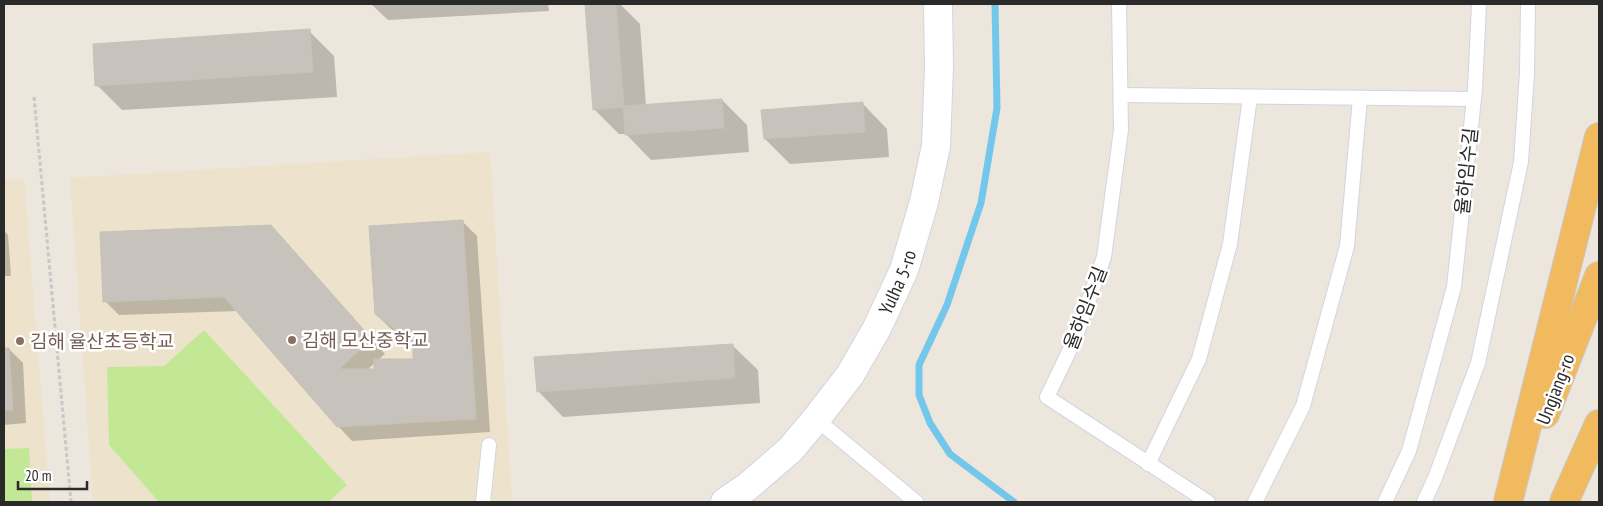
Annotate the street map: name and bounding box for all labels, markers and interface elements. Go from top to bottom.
street label: 율하임수길 [1449,126,1483,216]
street label: Yulha 5-ro [873,247,921,318]
street label: 율하임수길 [1058,263,1112,353]
place label: 김해 모산중학교 [302,328,428,352]
place label: 김해 율산초등학교 [30,329,174,353]
marker: 김해 모산중학교 [286,334,298,346]
marker: 김해 율산초등학교 [14,335,26,347]
street label: Ungjang-ro [1531,350,1579,428]
scale bar [18,458,86,490]
text: 20 m [25,466,51,485]

